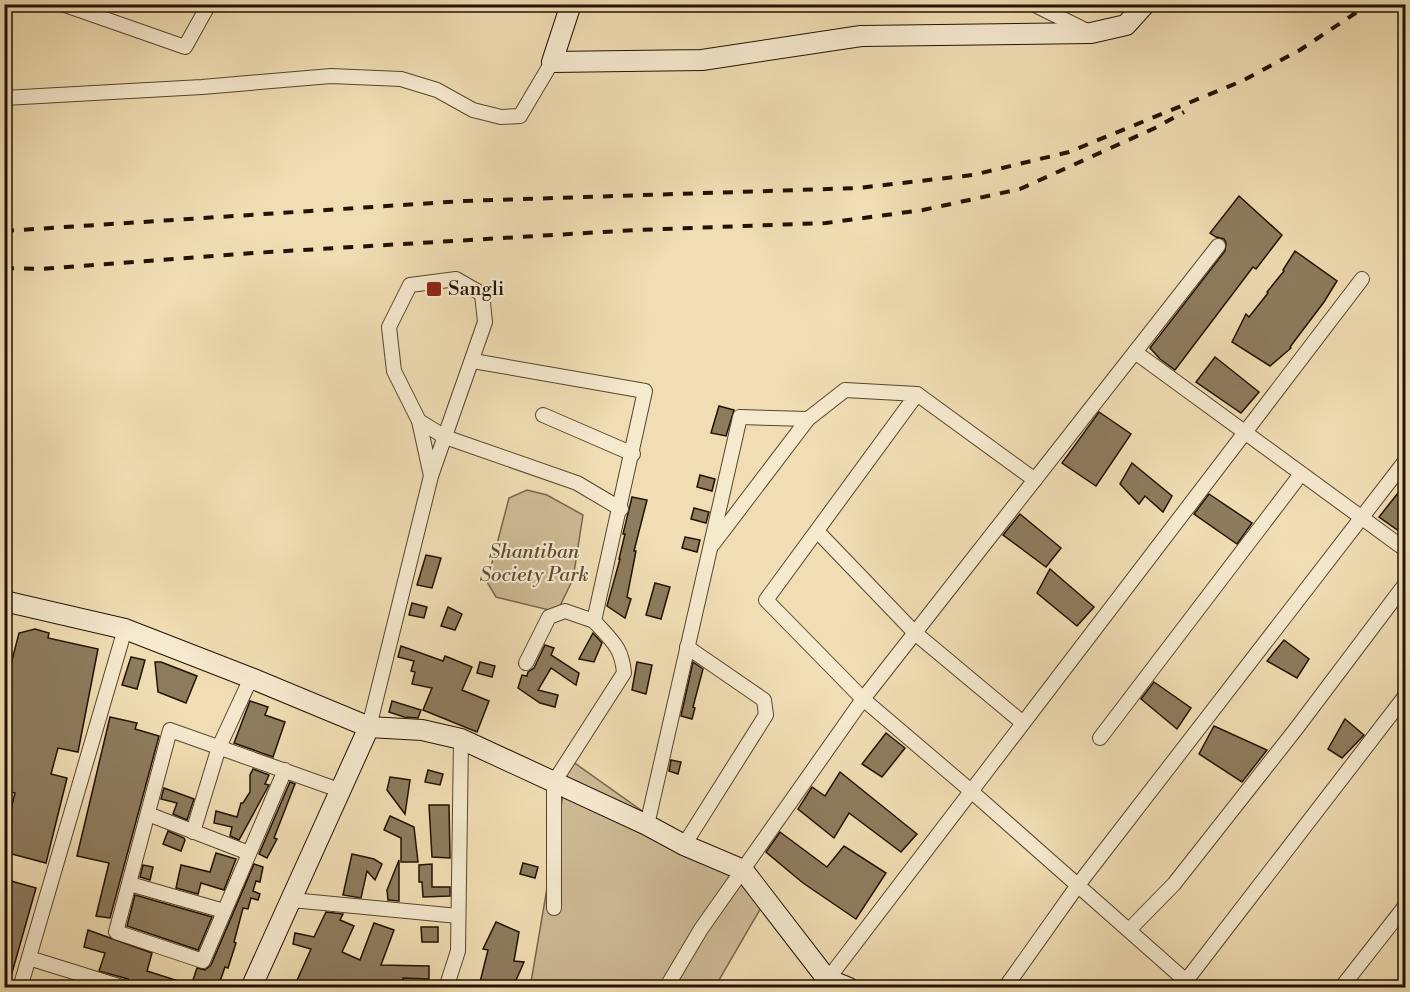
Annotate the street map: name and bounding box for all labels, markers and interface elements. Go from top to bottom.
place label: Sangli [448,277,505,302]
marker: Sangli [425,280,443,298]
park label: Shantiban Society Park [479,540,589,588]

